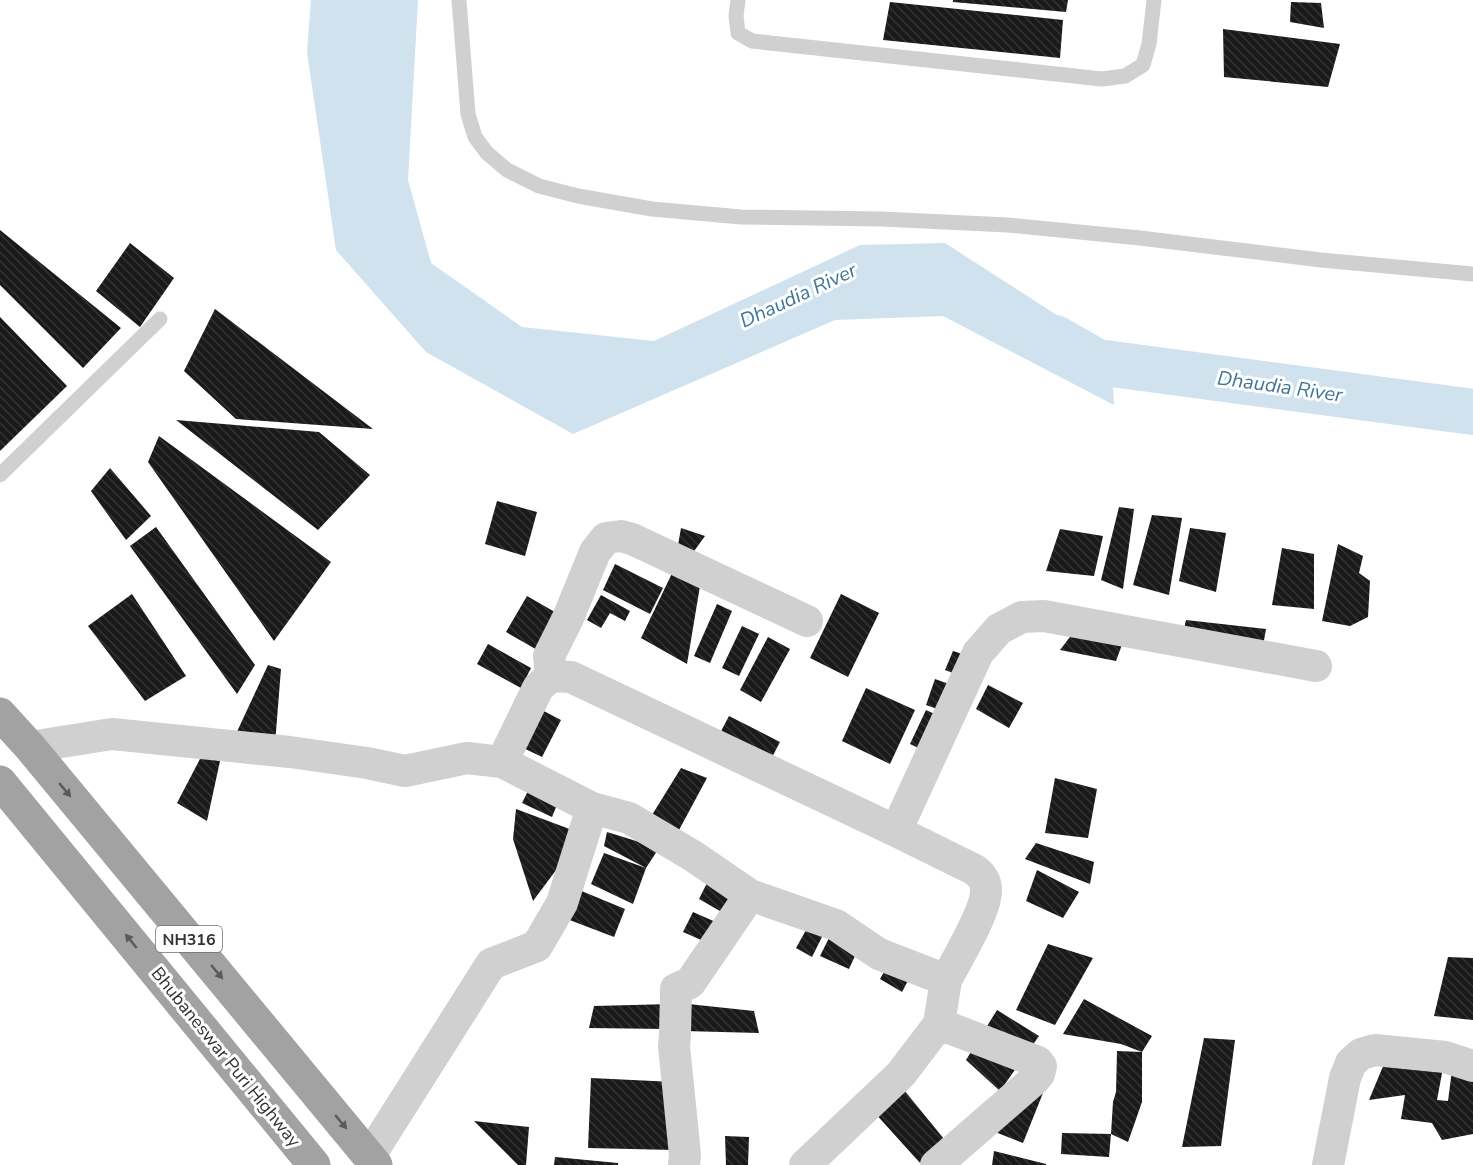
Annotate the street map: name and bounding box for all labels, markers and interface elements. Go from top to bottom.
water label: Dhaudia River [735,256,862,334]
water label: Dhaudia River [1216,364,1345,409]
one-way arrow [59,782,72,798]
road number: NH316 [156,926,222,952]
one-way arrow [125,934,138,949]
street label: Bhubaneswar Puri Highway [146,962,307,1153]
one-way arrow [210,964,223,980]
one-way arrow [334,1114,347,1129]

